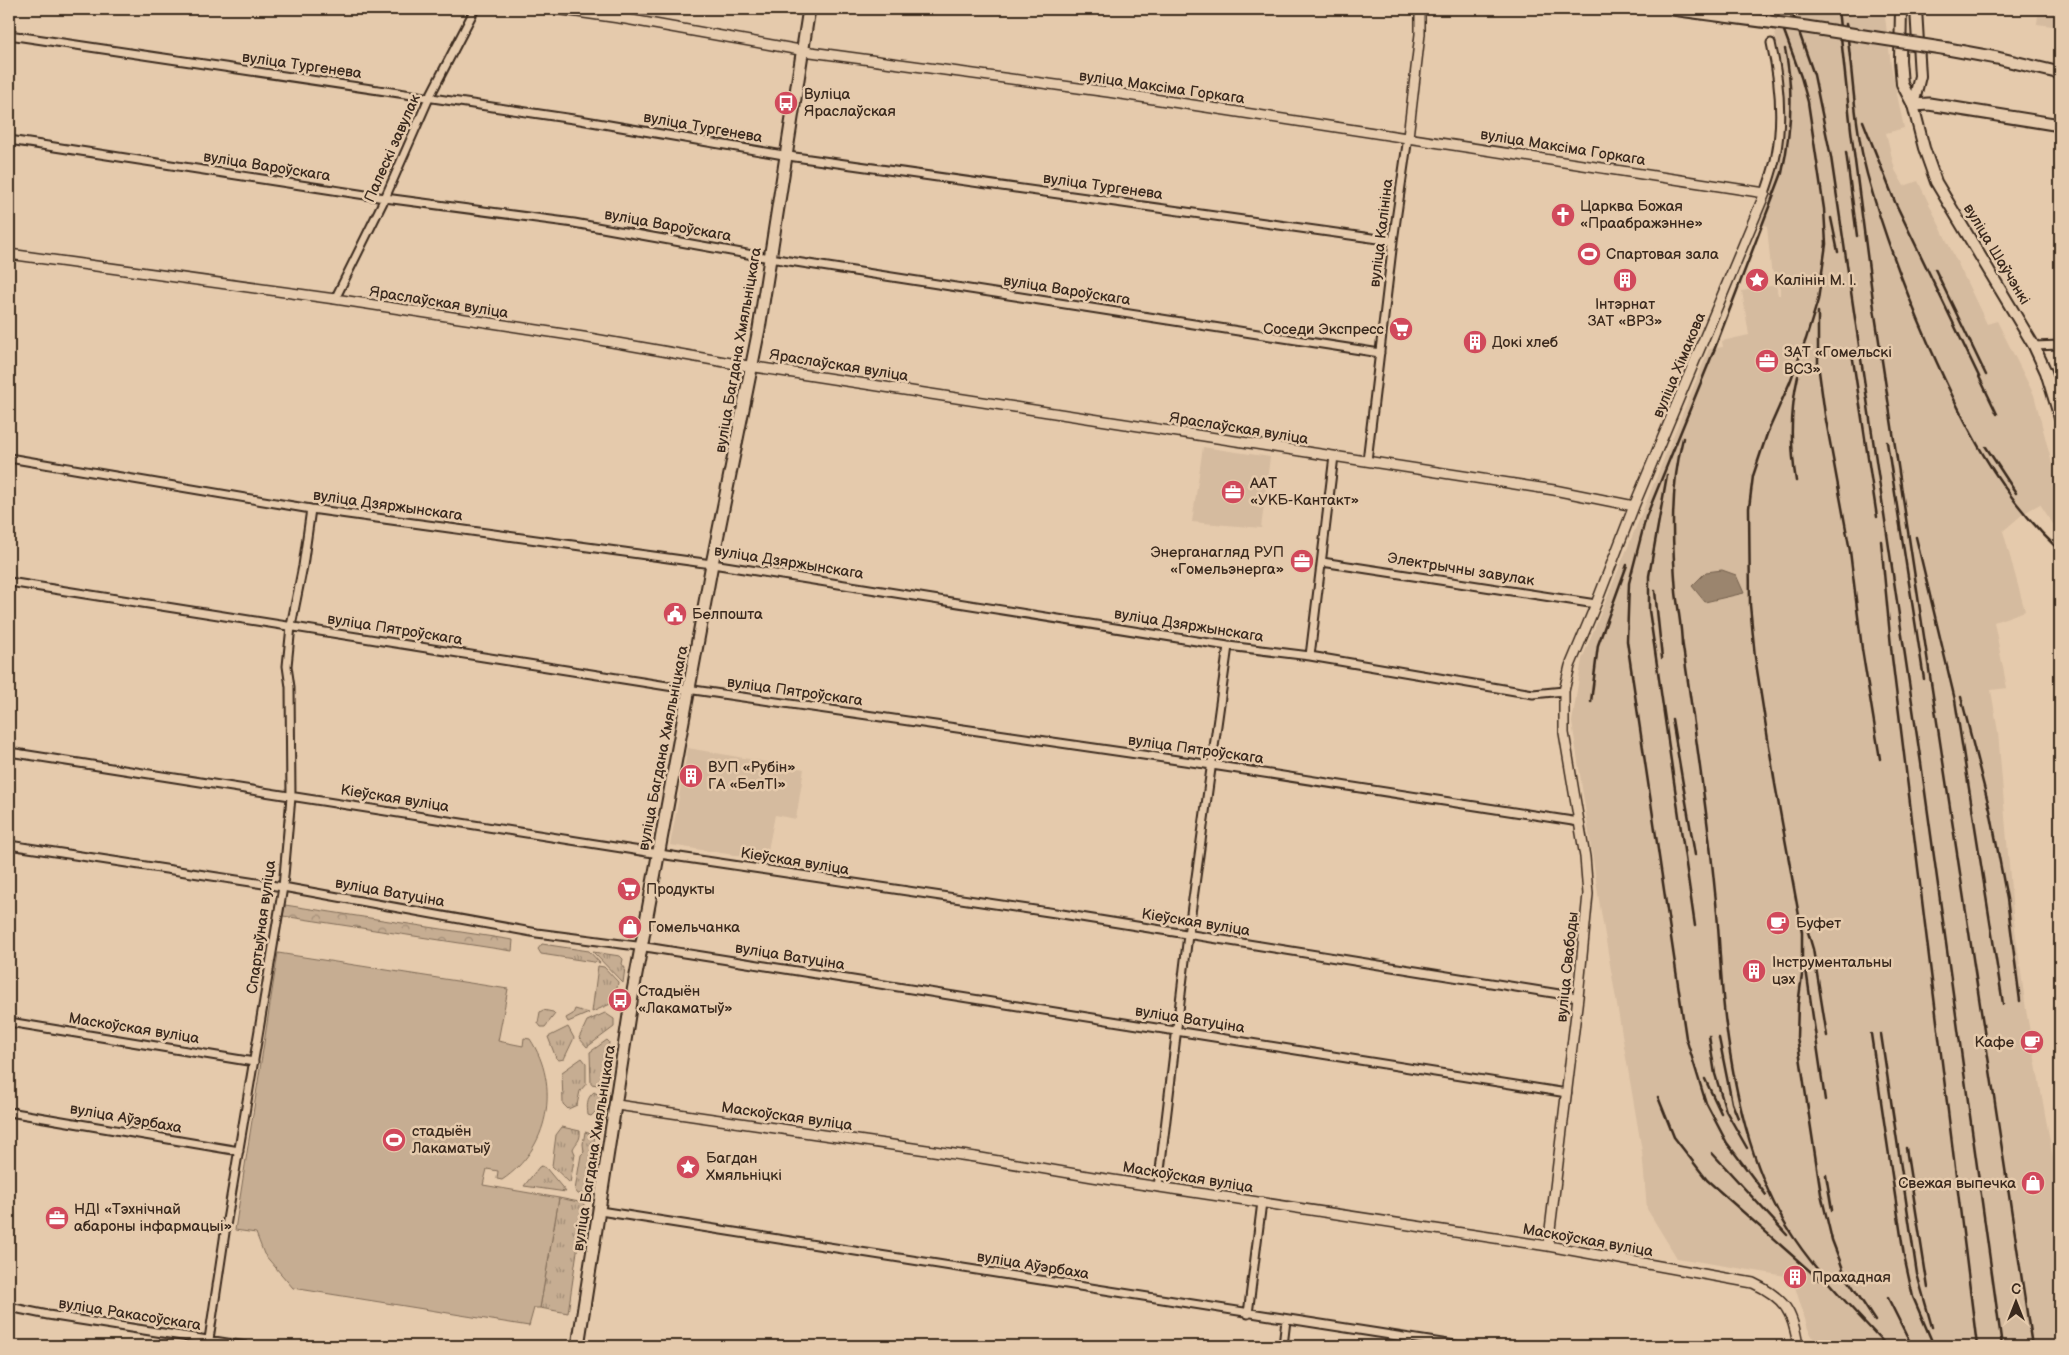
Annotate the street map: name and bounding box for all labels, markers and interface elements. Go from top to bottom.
street label: вуліца Тургенева [241,48,363,83]
street label: вуліца Максіма Горкага [1078,66,1246,109]
place label: Вуліца Яраслаўская [804,85,896,121]
bus stop icon: Вуліца Яраслаўская [773,90,799,116]
street label: Палескі завулак [360,91,425,205]
street label: вуліца Тургенева [642,108,764,147]
street label: вуліца Максіма Горкага [1479,125,1647,170]
street label: вуліца Вароўскага [202,147,332,186]
street label: вуліца Тургенева [1042,169,1164,204]
street label: вуліца Калініна [1365,178,1398,288]
place label: Царква Божая «Праабражэнне» [1580,197,1703,233]
street label: вуліца Шаўчэнкі [1959,200,2034,308]
church icon: Царква Божая «Праабражэнне» [1550,202,1576,228]
street label: вуліца Вароўскага [603,205,733,246]
sports icon: Спартовая зала [1576,241,1602,267]
place label: Спартовая зала [1606,245,1719,264]
street label: вуліца Багдана Хмяльніцкага [711,246,766,454]
building icon: Інтэрнат ЗАТ «ВРЗ» [1612,267,1638,293]
place icon: Калінін М. І. [1744,267,1770,293]
street label: вуліца Вароўскага [1002,271,1132,310]
place label: Калінін М. І. [1774,271,1856,290]
street label: Яраслаўская вуліца [368,282,510,323]
place label: Інтэрнат ЗАТ «ВРЗ» [1588,295,1662,331]
street label: вуліца Хімакова [1649,310,1710,421]
supermarket icon: Соседи Экспресс [1388,316,1414,342]
place label: Соседи Экспресс [1263,320,1385,339]
building icon: Докі хлеб [1462,329,1488,355]
place label: Докі хлеб [1492,333,1558,352]
place label: ЗАТ «Гомельскі ВСЗ» [1784,343,1892,379]
street label: Яраслаўская вуліца [768,345,910,386]
office icon: ЗАТ «Гомельскі ВСЗ» [1754,348,1780,374]
street label: Яраслаўская вуліца [1168,408,1310,449]
place label: ААТ «УКБ-Кантакт» [1249,474,1359,510]
office icon: ААТ «УКБ-Кантакт» [1220,479,1246,505]
street label: вуліца Дзяржынскага [312,486,464,525]
street label: вуліца Дзяржынскага [713,541,865,584]
place label: Энерганагляд РУП «Гомельэнерга» [1150,543,1284,579]
office icon: Энерганагляд РУП «Гомельэнерга» [1289,548,1315,574]
street label: Электрычны завулак [1386,548,1536,590]
public building icon: Белпошта [662,601,688,627]
street label: вуліца Дзяржынскага [1113,604,1265,647]
place label: Белпошта [692,605,763,624]
street label: вуліца Пятроўскага [326,609,464,650]
street label: вуліца Багдана Хмяльніцкага [634,644,693,852]
street label: вуліца Пятроўскага [726,673,864,710]
street label: вуліца Пятроўскага [1127,731,1265,768]
place label: ВУП «Рубін» ГА «БелТІ» [708,758,796,794]
building icon: ВУП «Рубін» ГА «БелТІ» [678,763,704,789]
street label: Кіеўская вуліца [339,781,451,816]
street label: Кіеўская вуліца [739,844,851,879]
street label: Спартыўная вуліца [243,859,280,995]
street label: вуліца Ватуціна [334,874,446,911]
supermarket icon: Продукты [616,876,642,902]
place label: Продукты [646,880,715,899]
street label: Кіеўская вуліца [1140,905,1252,940]
cafe icon: Буфет [1765,910,1791,936]
street label: вуліца Свабоды [1552,911,1583,1023]
shop icon: Гомельчанка [617,914,643,940]
place label: Буфет [1796,914,1841,933]
place label: Гомельчанка [648,918,740,937]
street label: вуліца Ватуціна [734,938,846,975]
place label: Інструментальны цэх [1772,953,1892,989]
building icon: Інструментальны цэх [1741,958,1767,984]
place label: Стадыён «Лакаматыў» [638,982,733,1018]
bus stop icon: Стадыён «Лакаматыў» [607,987,633,1013]
street label: вуліца Ватуціна [1134,1001,1246,1038]
street label: Маскоўская вуліца [67,1009,201,1048]
cafe icon: Кафе [2019,1029,2045,1055]
place label: Кафе [1975,1033,2014,1052]
street label: вуліца Багдана Хмяльніцкага [569,1044,620,1252]
street label: Маскоўская вуліца [720,1098,854,1135]
street label: вуліца Аўэрбаха [68,1099,184,1138]
place label: стадыён Лакаматыў [411,1122,491,1158]
sports icon: стадыён Лакаматыў [381,1127,407,1153]
place label: Багдан Хмяльніцкі [706,1149,782,1185]
place icon: Багдан Хмяльніцкі [675,1154,701,1180]
street label: Маскоўская вуліца [1121,1158,1255,1197]
shop icon: Свежая выпечка [2020,1170,2046,1196]
place label: Свежая выпечка [1898,1174,2016,1193]
place label: НДІ «Тэхнічнай абароны інфармацыі» [74,1200,232,1236]
office icon: НДІ «Тэхнічнай абароны інфармацыі» [44,1205,70,1231]
street label: Маскоўская вуліца [1521,1220,1655,1261]
street label: вуліца Аўэрбаха [975,1247,1091,1284]
building icon: Прахадная [1782,1264,1808,1290]
place label: Прахадная [1812,1268,1891,1287]
north arrow [1992,1278,2042,1328]
text: С [2011,1281,2021,1298]
street label: вуліца Ракасоўскага [57,1294,203,1335]

